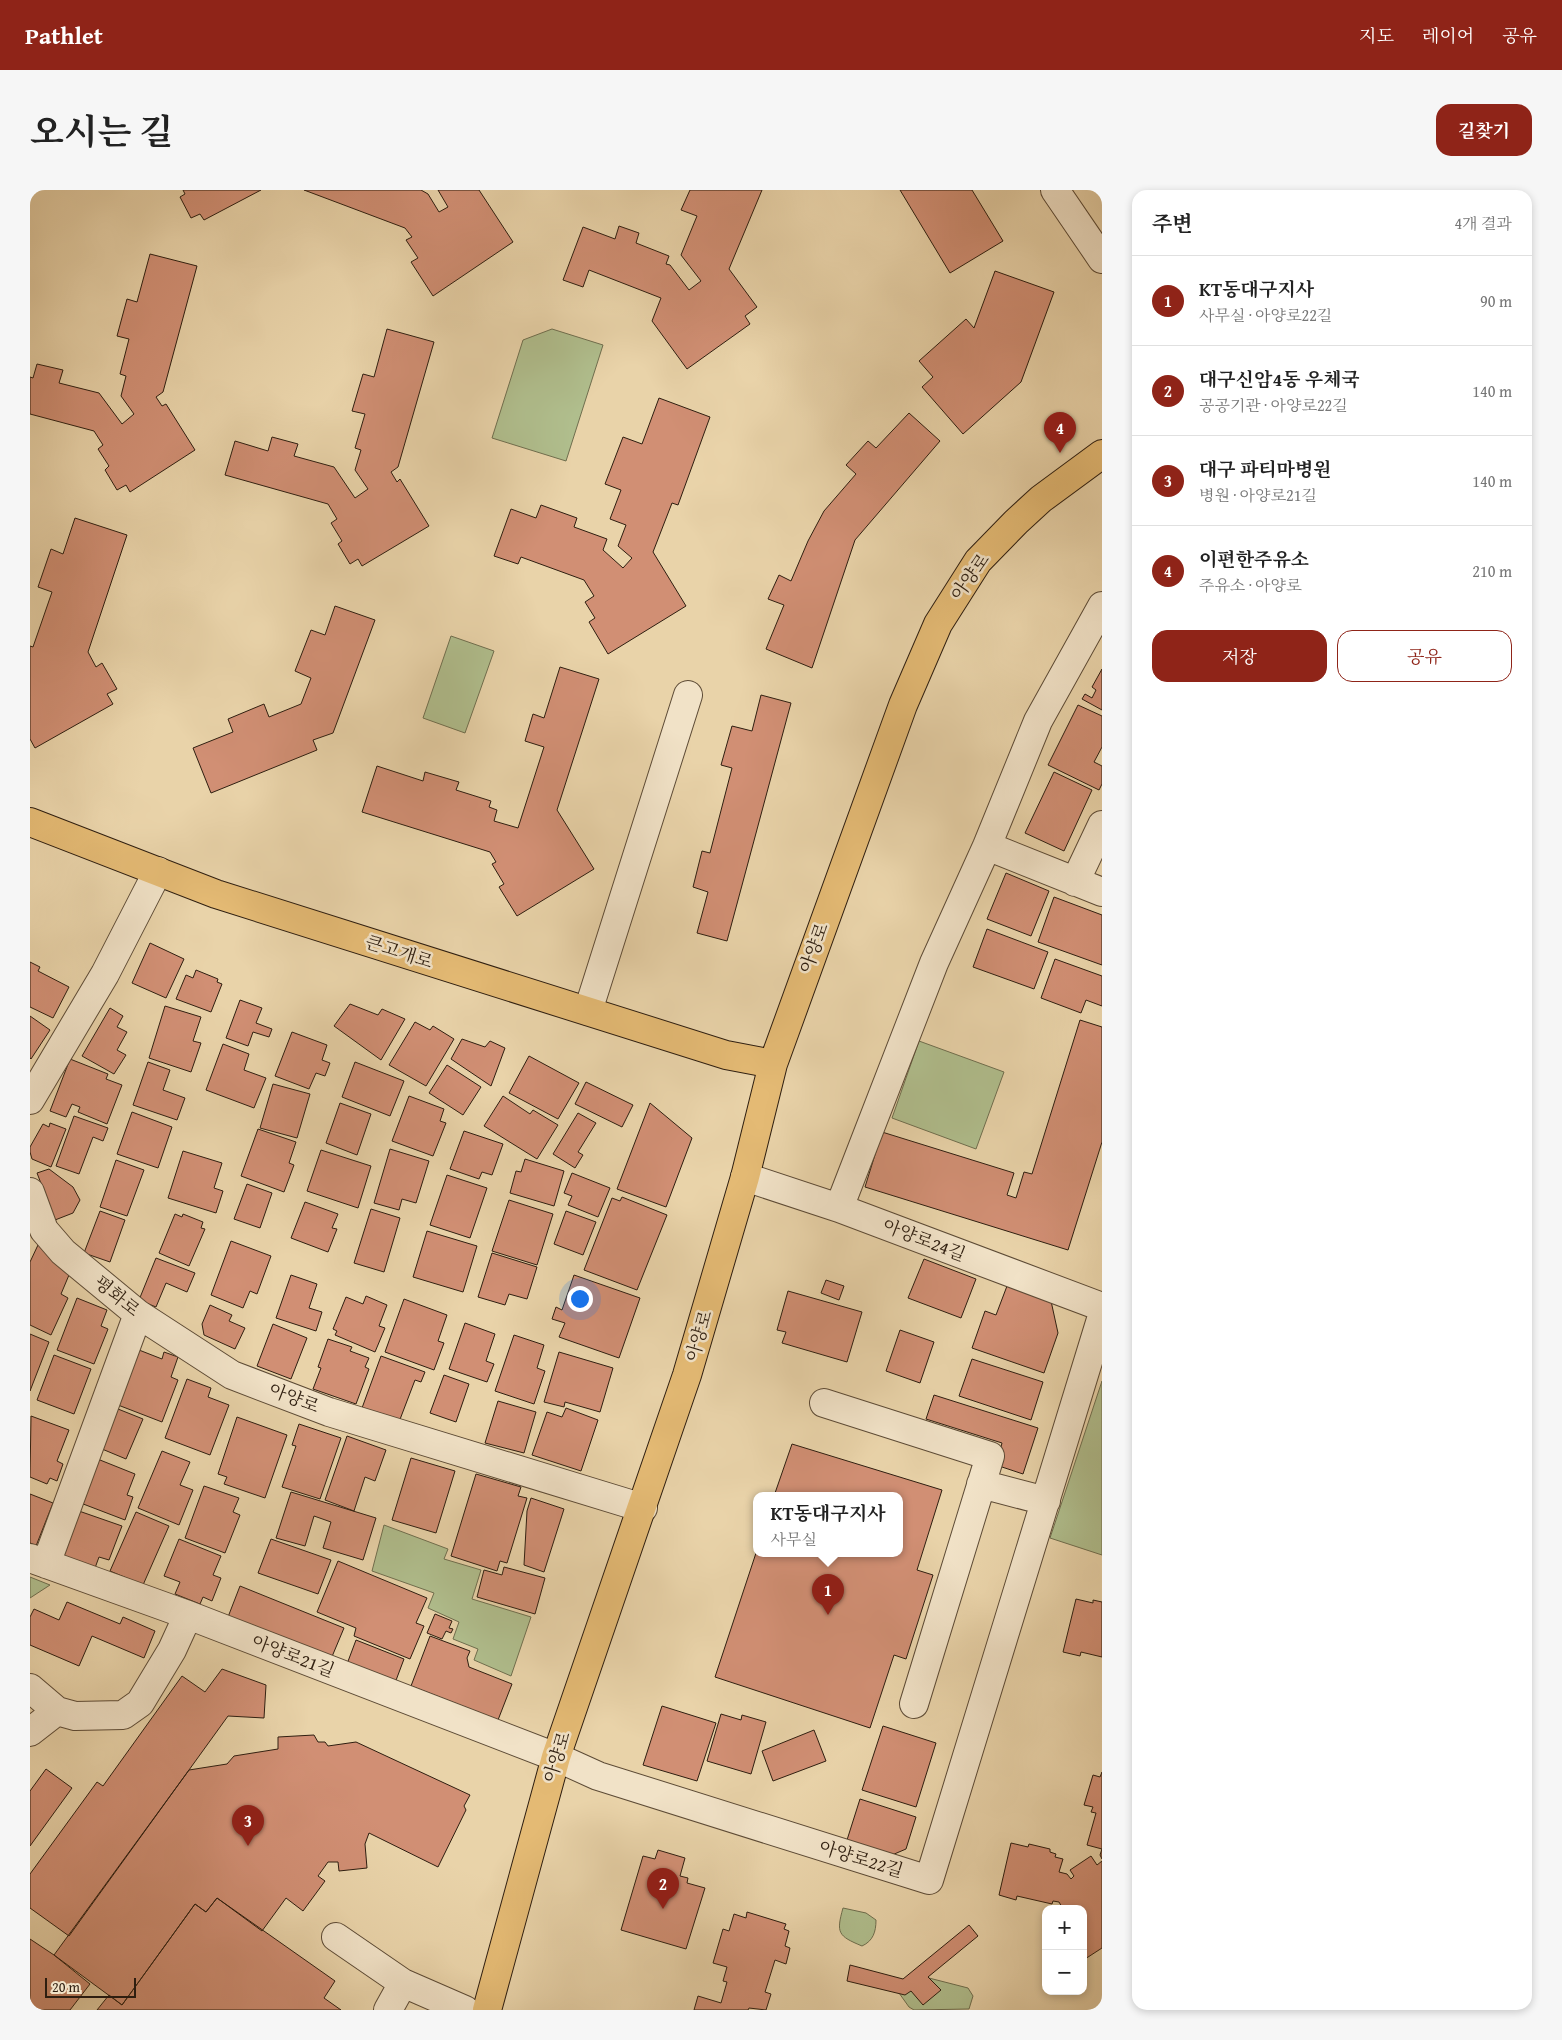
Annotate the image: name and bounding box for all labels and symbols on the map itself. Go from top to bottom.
pin: 4 [1044,412,1076,453]
street label: 아양로 [944,548,996,606]
street label: 아양로 [792,919,835,977]
street label: 큰고개로 [362,928,436,975]
street label: 아양로24길 [879,1211,970,1268]
street label: 평화로 [89,1269,146,1323]
your location [567,1286,593,1312]
street label: 아양로 [678,1307,719,1365]
street label: 아양로 [265,1376,323,1419]
pin: 1 [812,1574,844,1615]
street label: 아양로21길 [248,1627,339,1684]
street label: 아양로 [536,1728,577,1786]
pin: 3 [232,1805,264,1846]
street label: 아양로22길 [816,1833,907,1884]
pin: 2 [647,1868,679,1909]
scale bar [45,1975,136,1998]

